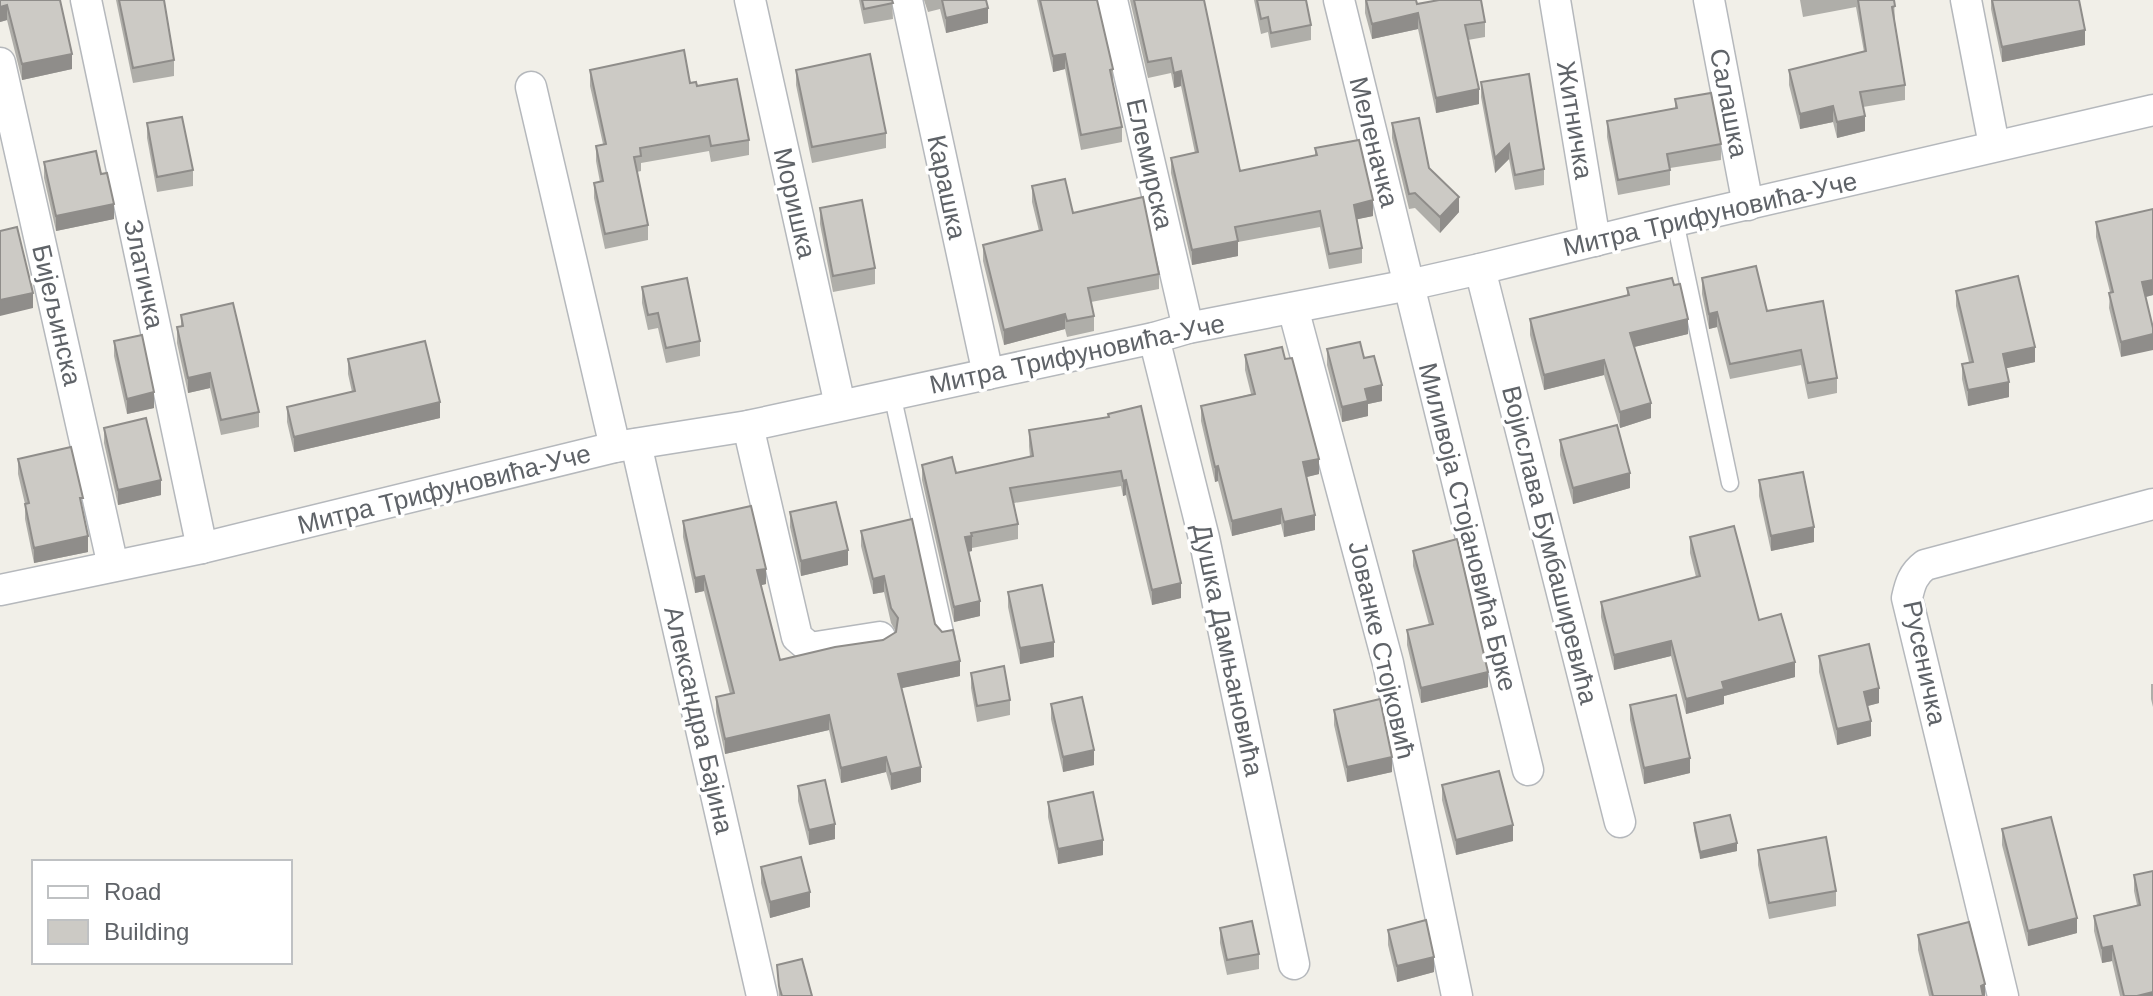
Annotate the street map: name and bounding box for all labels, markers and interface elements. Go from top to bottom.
street label: Салашка [1704,46,1754,161]
street label: Житничка [1551,59,1599,182]
street label: Меленачка [1343,74,1405,211]
street label: Елемирска [1120,96,1180,233]
street label: Карашка [921,132,973,242]
street label: Моришка [768,145,822,262]
street label: Митра Трифуновића-Уче [1560,166,1860,262]
street label: Златичка [118,217,170,332]
street label: Бијељинска [26,242,88,389]
street label: Митра Трифуновића-Уче [927,308,1227,400]
street label: Миливоја Стојановића Брке [1413,360,1523,694]
street label: Војислава Бумбаширевића [1496,383,1604,708]
street label: Митра Трифуновића-Уче [294,438,594,540]
street label: Душка Дамњановића [1187,521,1270,779]
street label: Јованке Стојковић [1342,538,1422,762]
street label: Русеничка [1897,598,1953,728]
street label: Александра Бајина [658,603,740,837]
legend [32,860,292,964]
text: Road [104,878,161,905]
text: Building [104,918,189,945]

